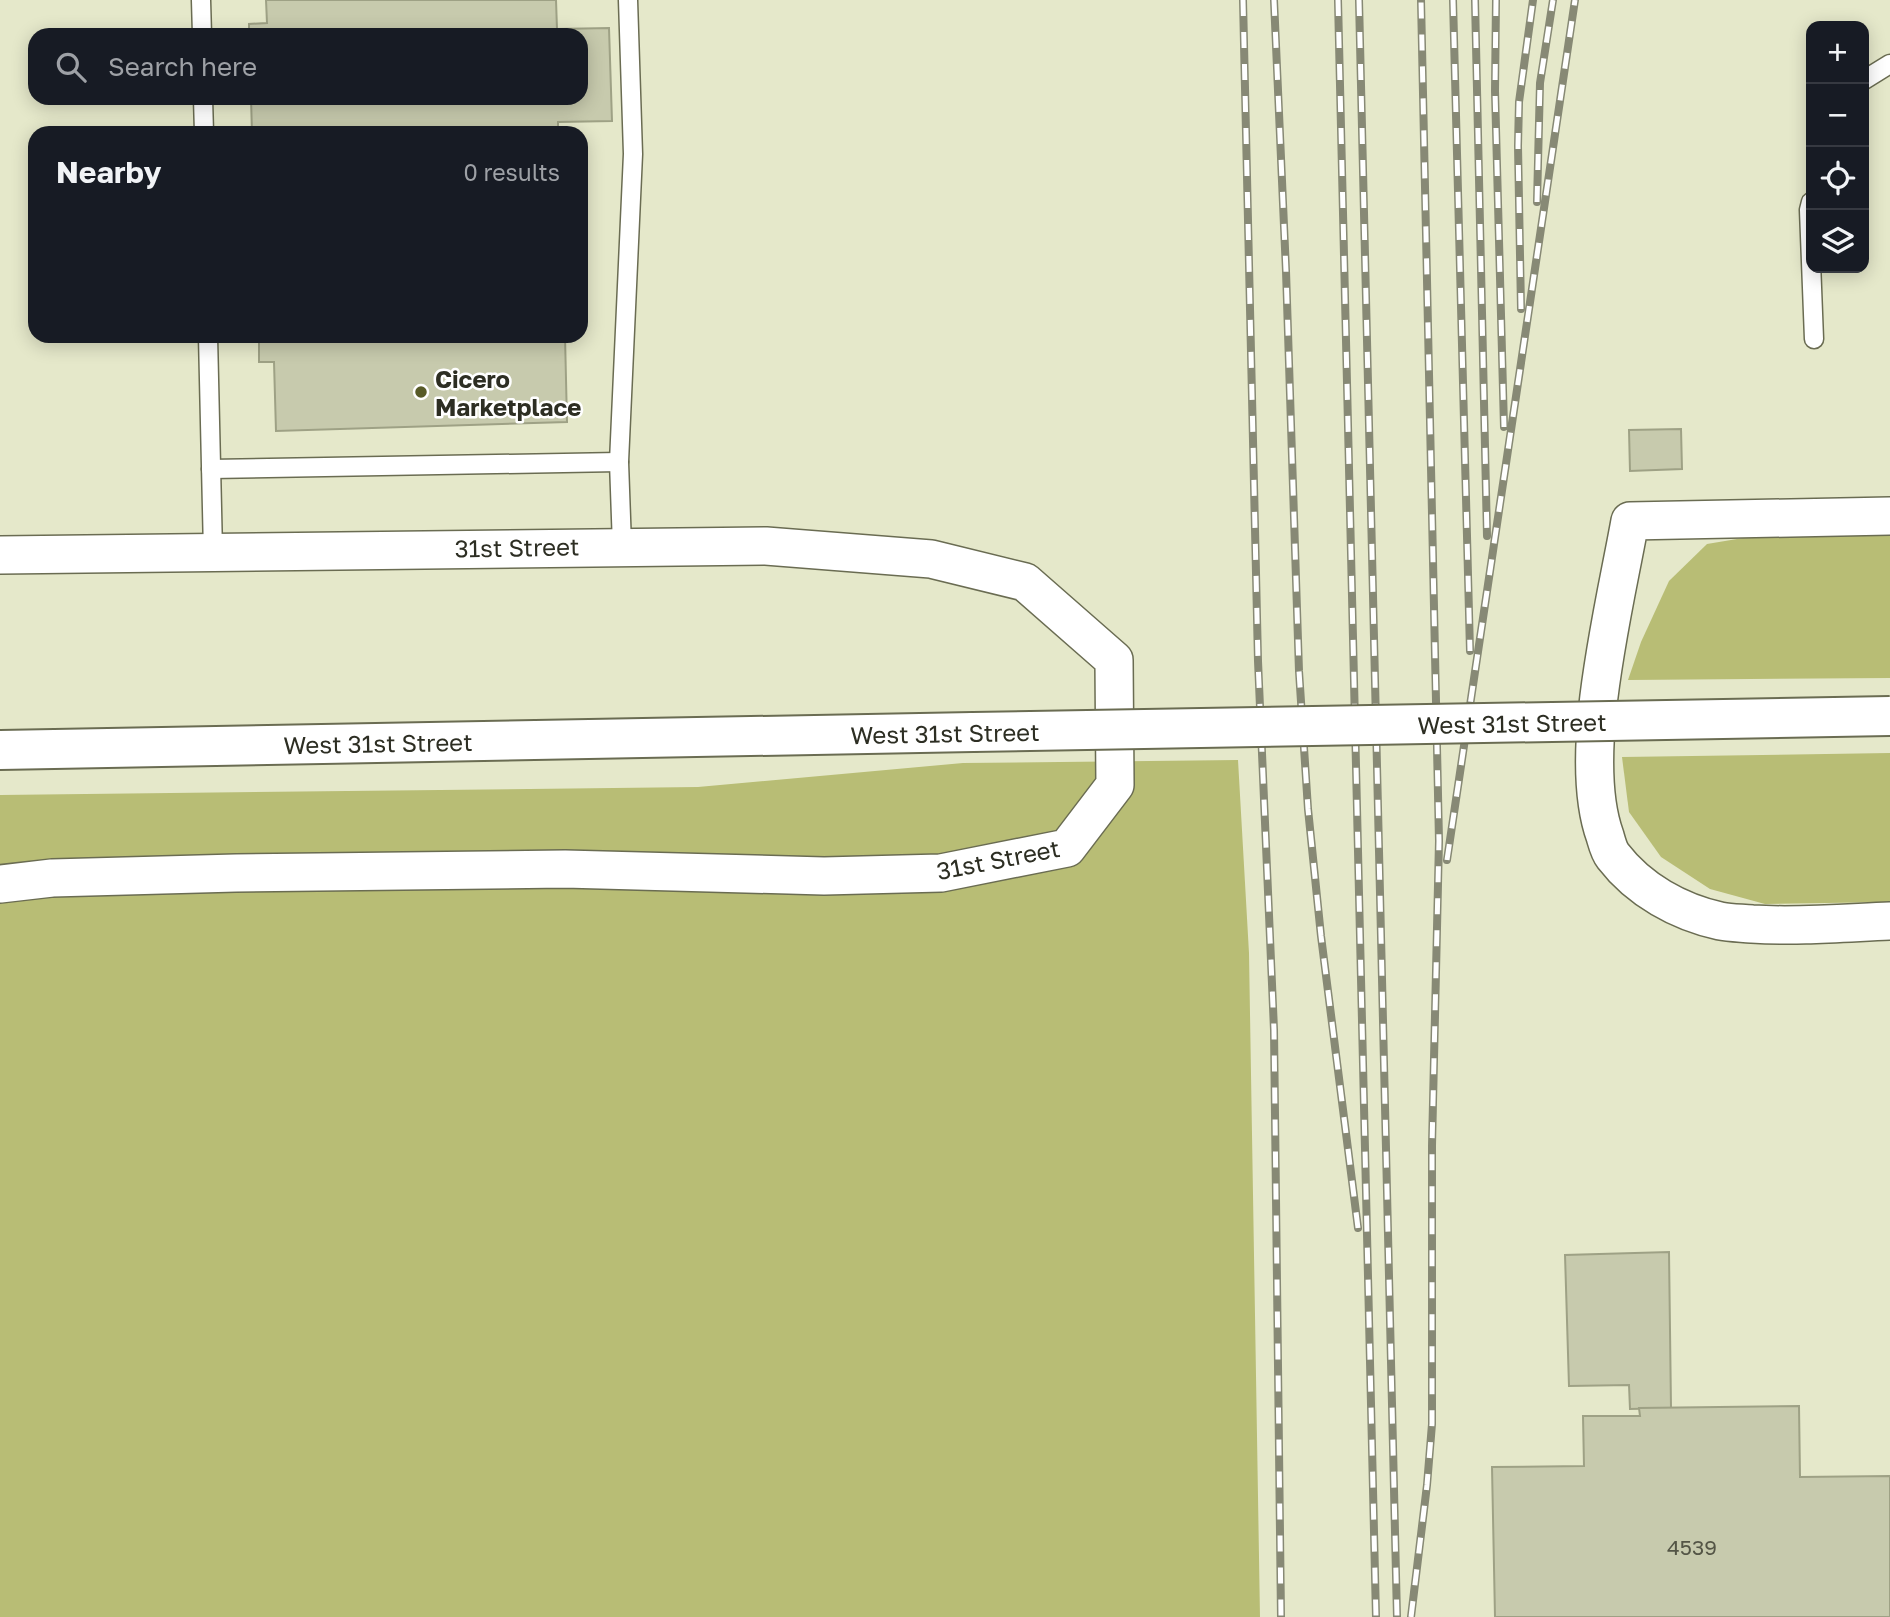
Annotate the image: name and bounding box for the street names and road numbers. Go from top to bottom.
street label: 31st Street [454,531,580,563]
street label: West 31st Street [1417,707,1607,739]
street label: West 31st Street [850,717,1040,749]
street label: West 31st Street [283,727,473,759]
street label: 31st Street [934,833,1062,885]

